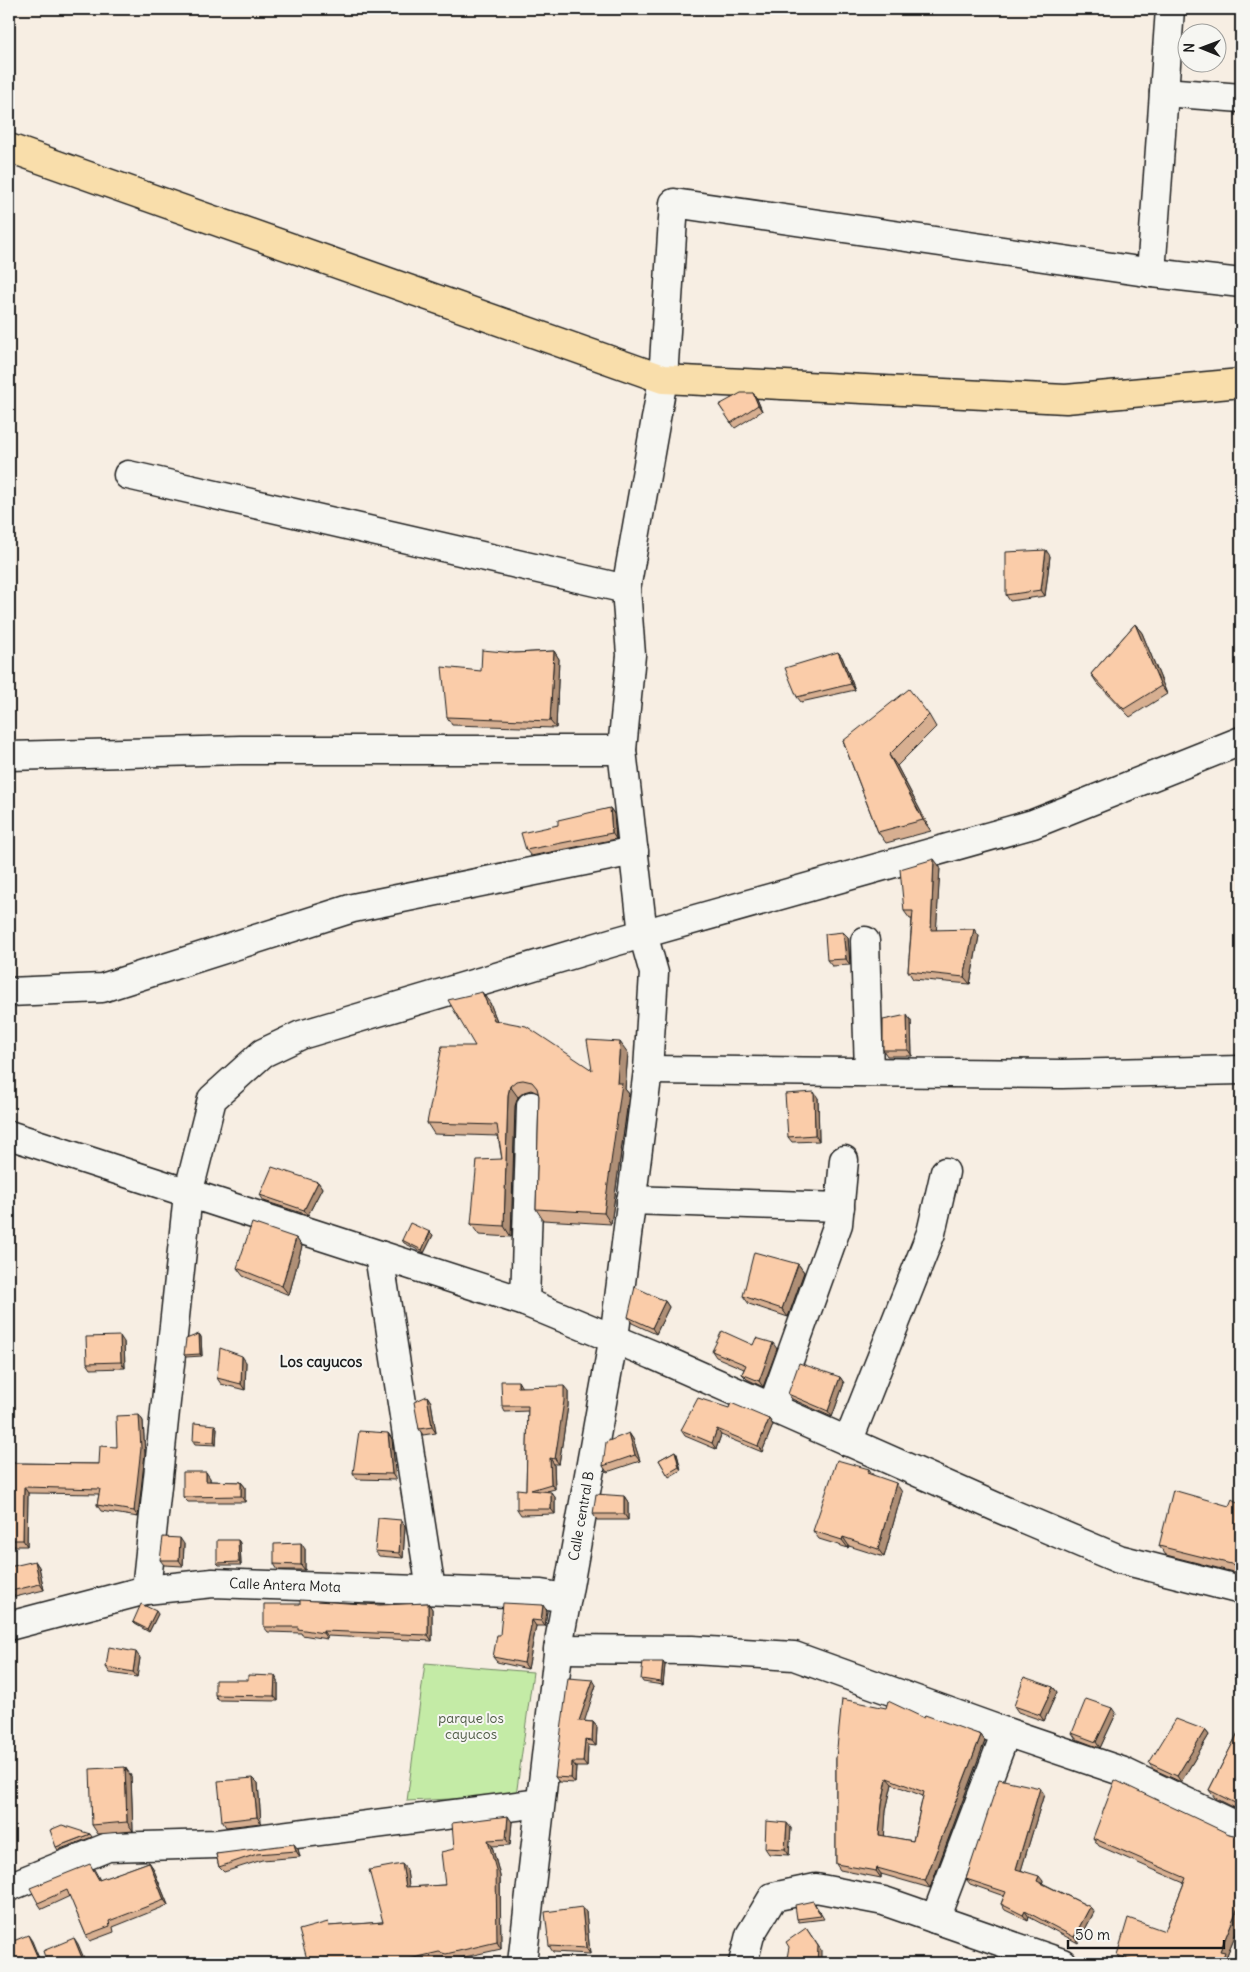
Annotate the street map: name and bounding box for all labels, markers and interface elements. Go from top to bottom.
north arrow [1178,22,1228,72]
text: N [1180,43,1198,53]
district label: Los cayucos [280,1352,363,1372]
street label: Calle central B [564,1470,598,1562]
street label: Calle Antera Mota [229,1574,341,1596]
park label: parque los cayucos [438,1709,504,1743]
scale bar [1068,1917,1224,1949]
text: 50 m [1075,1925,1110,1944]

